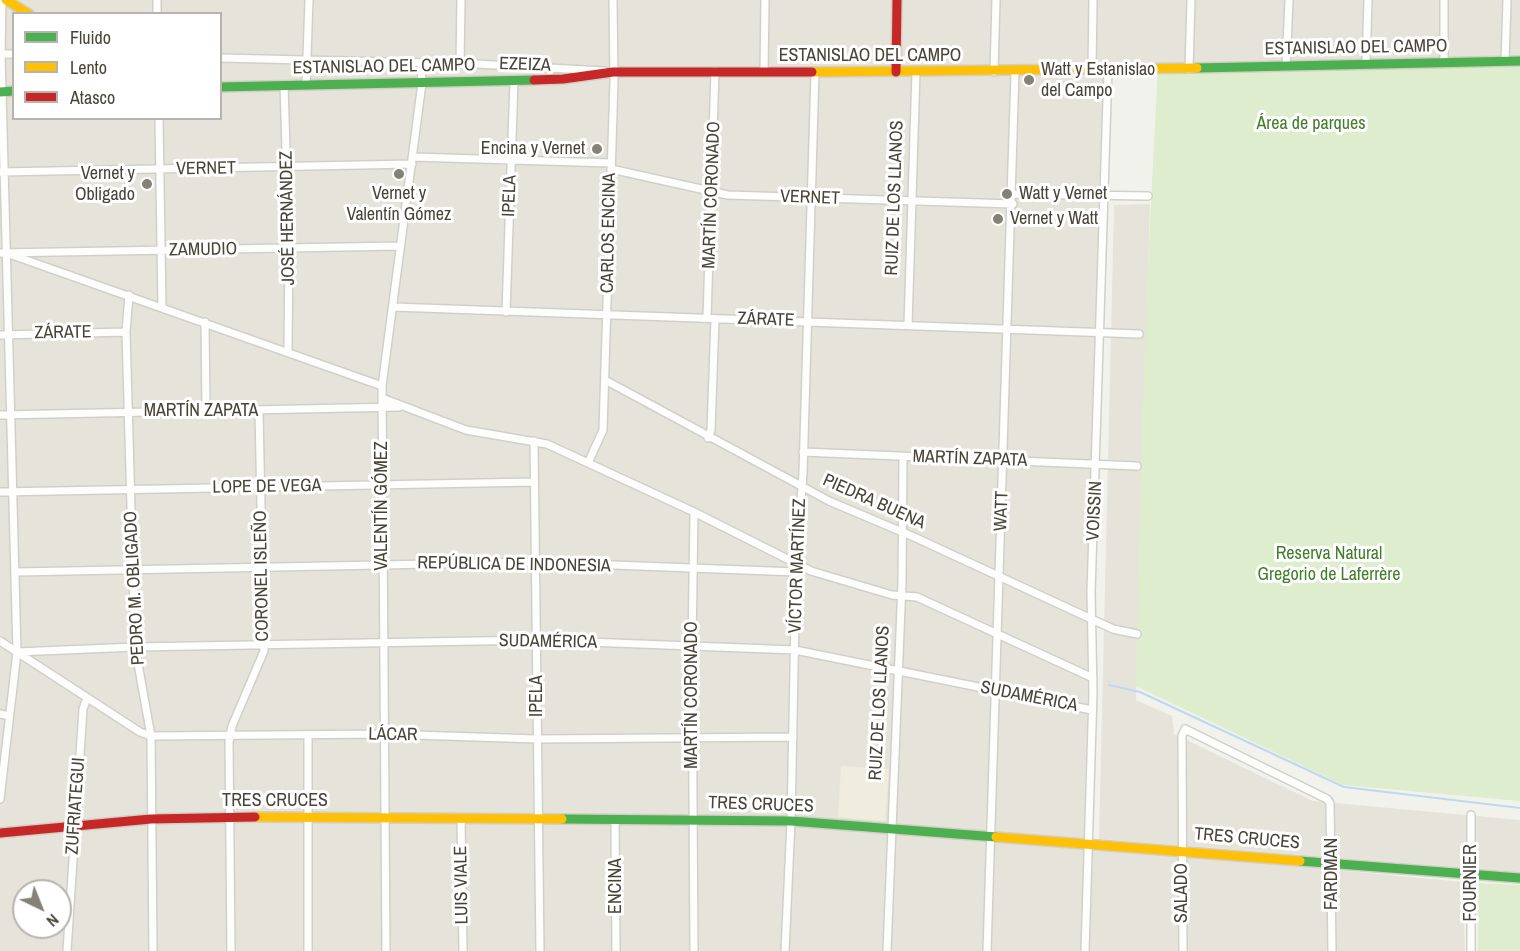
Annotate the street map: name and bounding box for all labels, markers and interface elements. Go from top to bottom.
legend [12,12,222,120]
text: Fluido [70,25,111,50]
street label: ESTANISLAO DEL CAMPO [1264,36,1448,60]
street label: ESTANISLAO DEL CAMPO [779,45,961,67]
street label: EZEIZA [499,53,551,77]
text: Lento [70,55,107,80]
street label: ESTANISLAO DEL CAMPO [292,55,476,79]
place label: Watt y Estanislao del Campo [1041,59,1155,101]
marker: Watt y Estanislao del Campo [1022,73,1036,87]
text: Atasco [70,85,115,110]
park label: Área de parques [1256,113,1366,135]
street label: RUIZ DE LOS LLANOS [882,120,908,276]
street label: MARTÍN CORONADO [699,121,725,269]
place label: Encina y Vernet [481,138,585,160]
marker: Encina y Vernet [590,142,604,156]
street label: JOSÉ HERNÁNDEZ [276,151,300,285]
street label: VERNET [176,158,236,180]
place label: Vernet y Obligado [75,163,135,206]
marker: Vernet y Valentín Gómez [392,167,406,181]
street label: CARLOS ENCINA [597,173,621,293]
street label: IPELA [498,175,522,217]
marker: Vernet y Obligado [140,177,154,191]
place label: Vernet y Valentín Gómez [347,183,451,226]
place label: Watt y Vernet [1019,183,1107,205]
street label: VERNET [780,186,840,210]
marker: Watt y Vernet [1000,187,1014,201]
place label: Vernet y Watt [1010,208,1098,230]
marker: Vernet y Watt [991,212,1005,226]
street label: ZAMUDIO [169,239,237,261]
street label: ZÁRATE [737,308,795,332]
street label: ZÁRATE [34,322,92,344]
street label: MARTÍN ZAPATA [144,400,258,422]
street label: VALENTÍN GÓMEZ [371,441,393,571]
street label: MARTÍN ZAPATA [912,446,1028,472]
street label: PIEDRA BUENA [819,470,929,534]
street label: LOPE DE VEGA [212,475,322,499]
street label: VOISSIN [1083,481,1107,541]
street label: WATT [991,491,1013,531]
street label: VÍCTOR MARTÍNEZ [785,498,811,634]
street label: PEDRO M. OBLIGADO [120,510,150,666]
street label: CORONEL ISLEÑO [250,510,274,642]
park label: Reserva Natural Gregorio de Laferrère [1258,543,1400,586]
street label: REPÚBLICA DE INDONESIA [417,553,611,577]
street label: MARTÍN CORONADO [681,621,703,769]
street label: RUIZ DE LOS LLANOS [865,625,895,781]
street label: SUDAMÉRICA [499,630,597,654]
street label: IPELA [526,675,548,717]
street label: SUDAMÉRICA [979,677,1079,717]
street label: LÁCAR [368,724,418,746]
street label: ZUFRIATEGUI [62,757,90,855]
street label: TRES CRUCES [222,790,328,812]
street label: TRES CRUCES [708,792,814,818]
street label: TRES CRUCES [1193,824,1301,854]
street label: FARDMAN [1321,838,1343,910]
street label: FOURNIER [1460,844,1482,922]
street label: LUIS VIALE [451,845,473,925]
street label: ENCINA [605,858,627,914]
street label: SALADO [1171,863,1193,923]
north arrow [12,879,72,939]
text: N [42,909,64,932]

